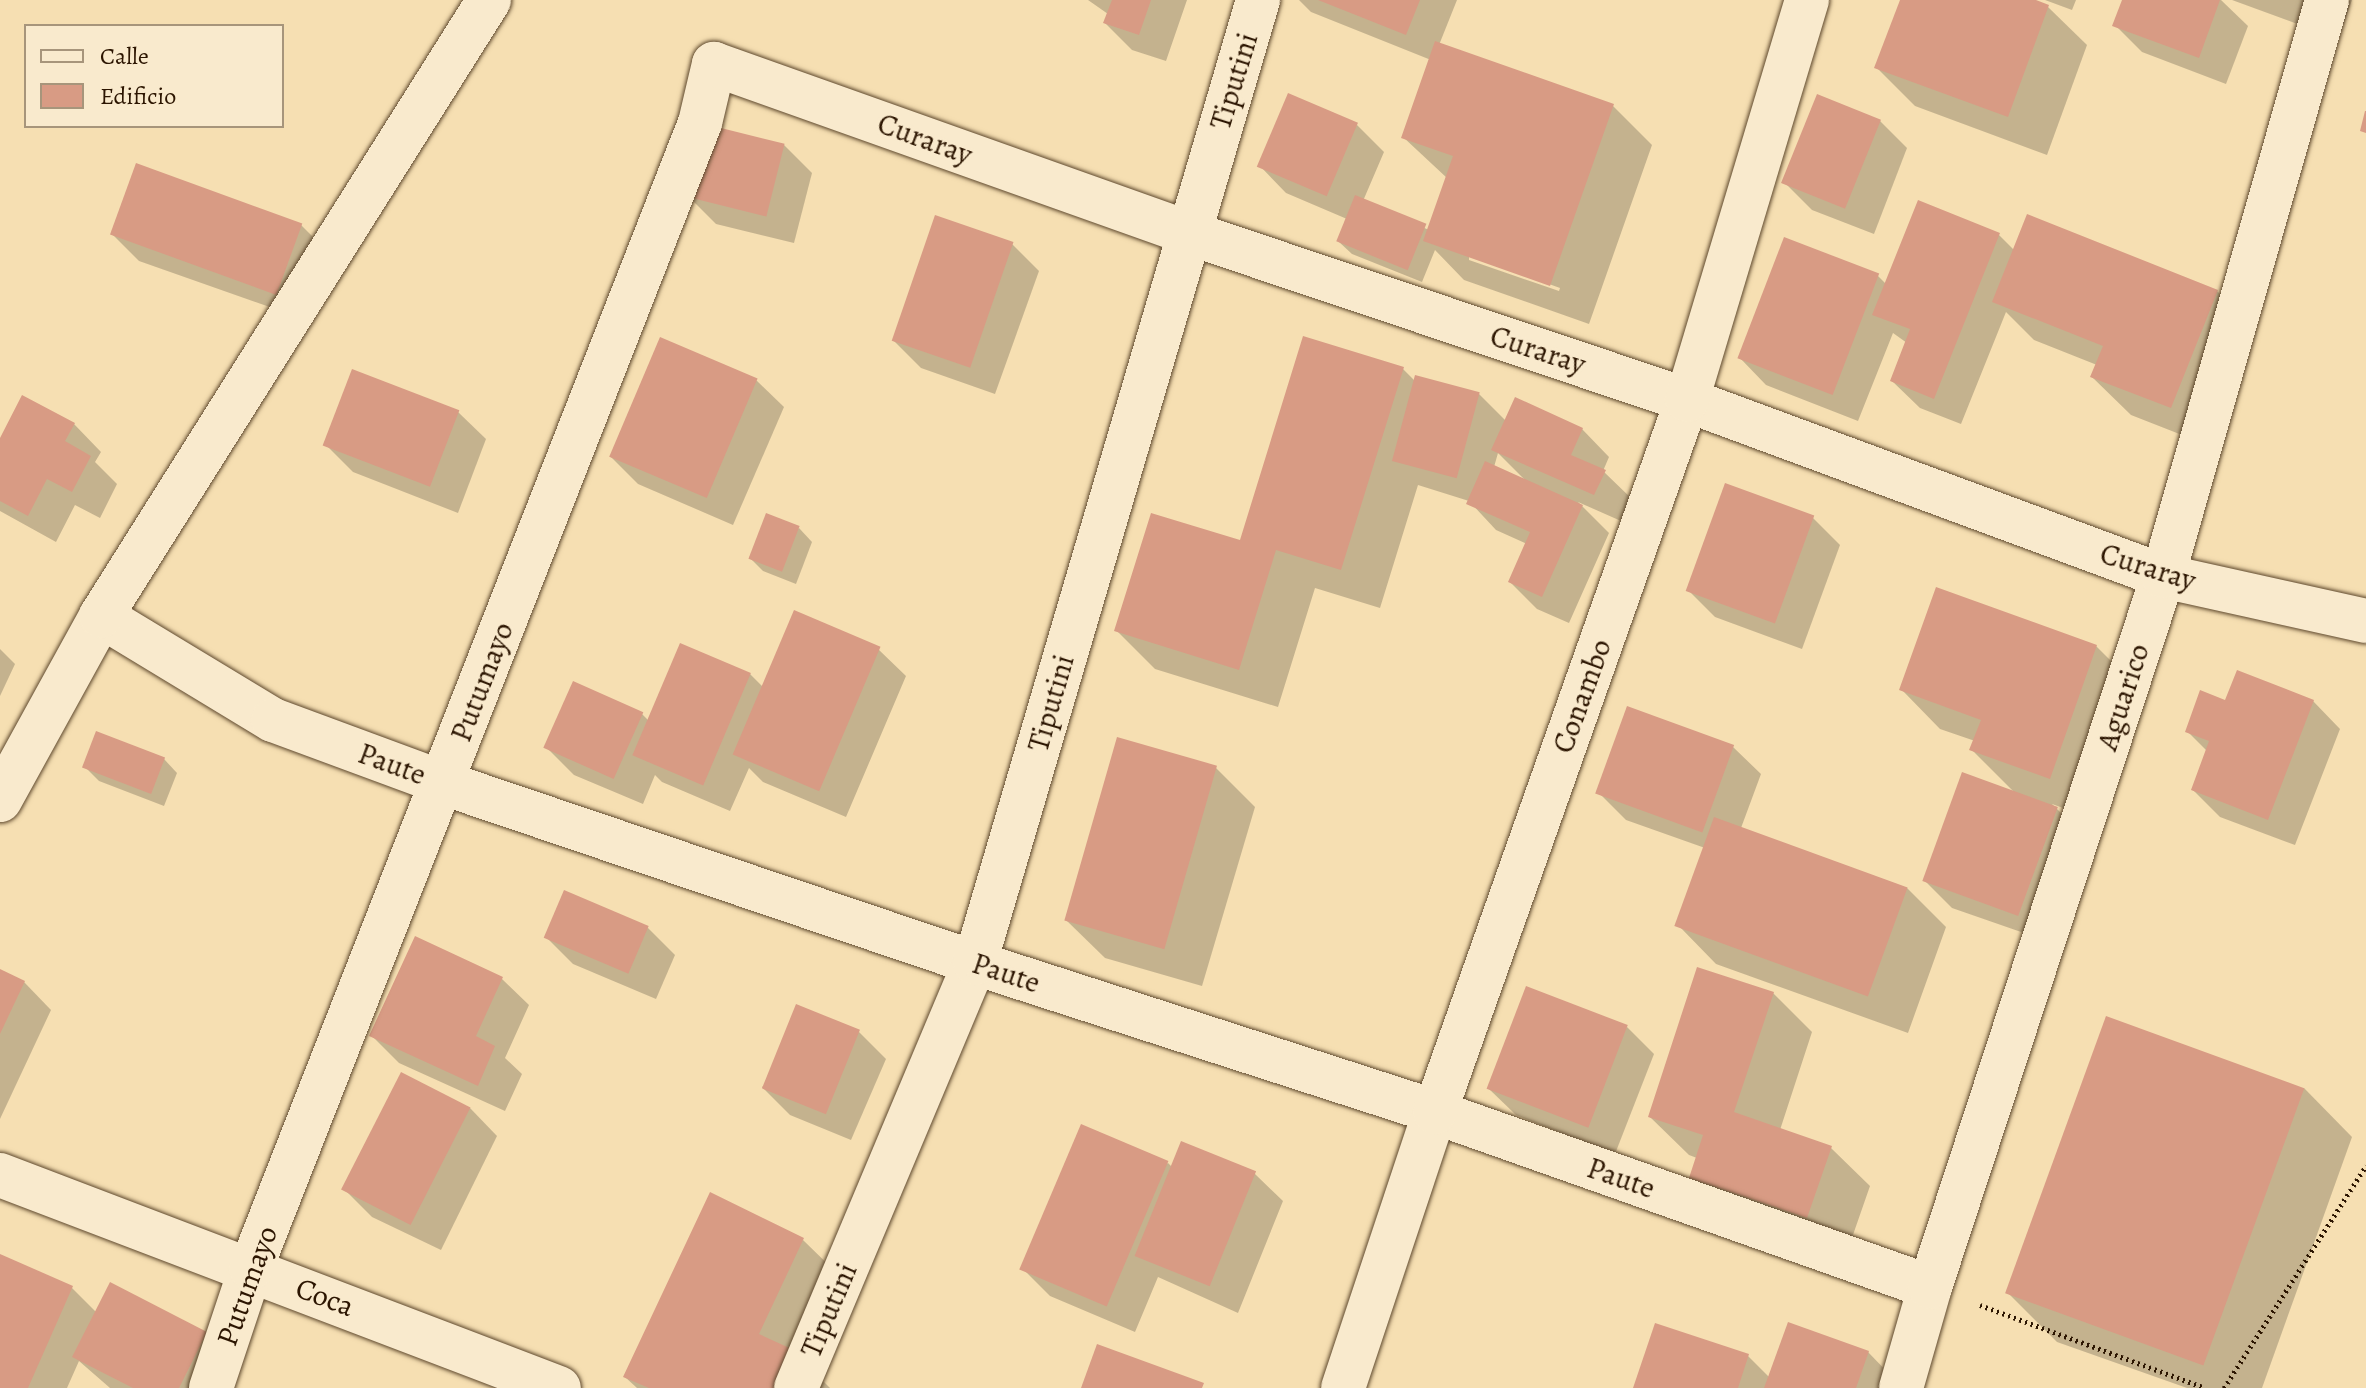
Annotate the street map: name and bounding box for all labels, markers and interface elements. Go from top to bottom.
legend [24,24,284,128]
street label: Tiputini [1202,28,1266,134]
text: Calle [100,40,149,72]
text: Edificio [100,80,176,112]
street label: Curaray [873,105,977,173]
street label: Curaray [1486,318,1590,382]
street label: Curaray [2096,535,2200,599]
street label: Putumayo [443,617,521,747]
street label: Conambo [1545,634,1619,758]
street label: Aguarico [2089,639,2157,755]
street label: Tiputini [1020,650,1082,756]
street label: Paute [353,735,431,793]
street label: Paute [967,945,1045,1001]
street label: Paute [1582,1150,1660,1206]
street label: Putumayo [209,1221,285,1351]
street label: Tiputini [793,1257,865,1363]
street label: Coca [291,1270,359,1324]

